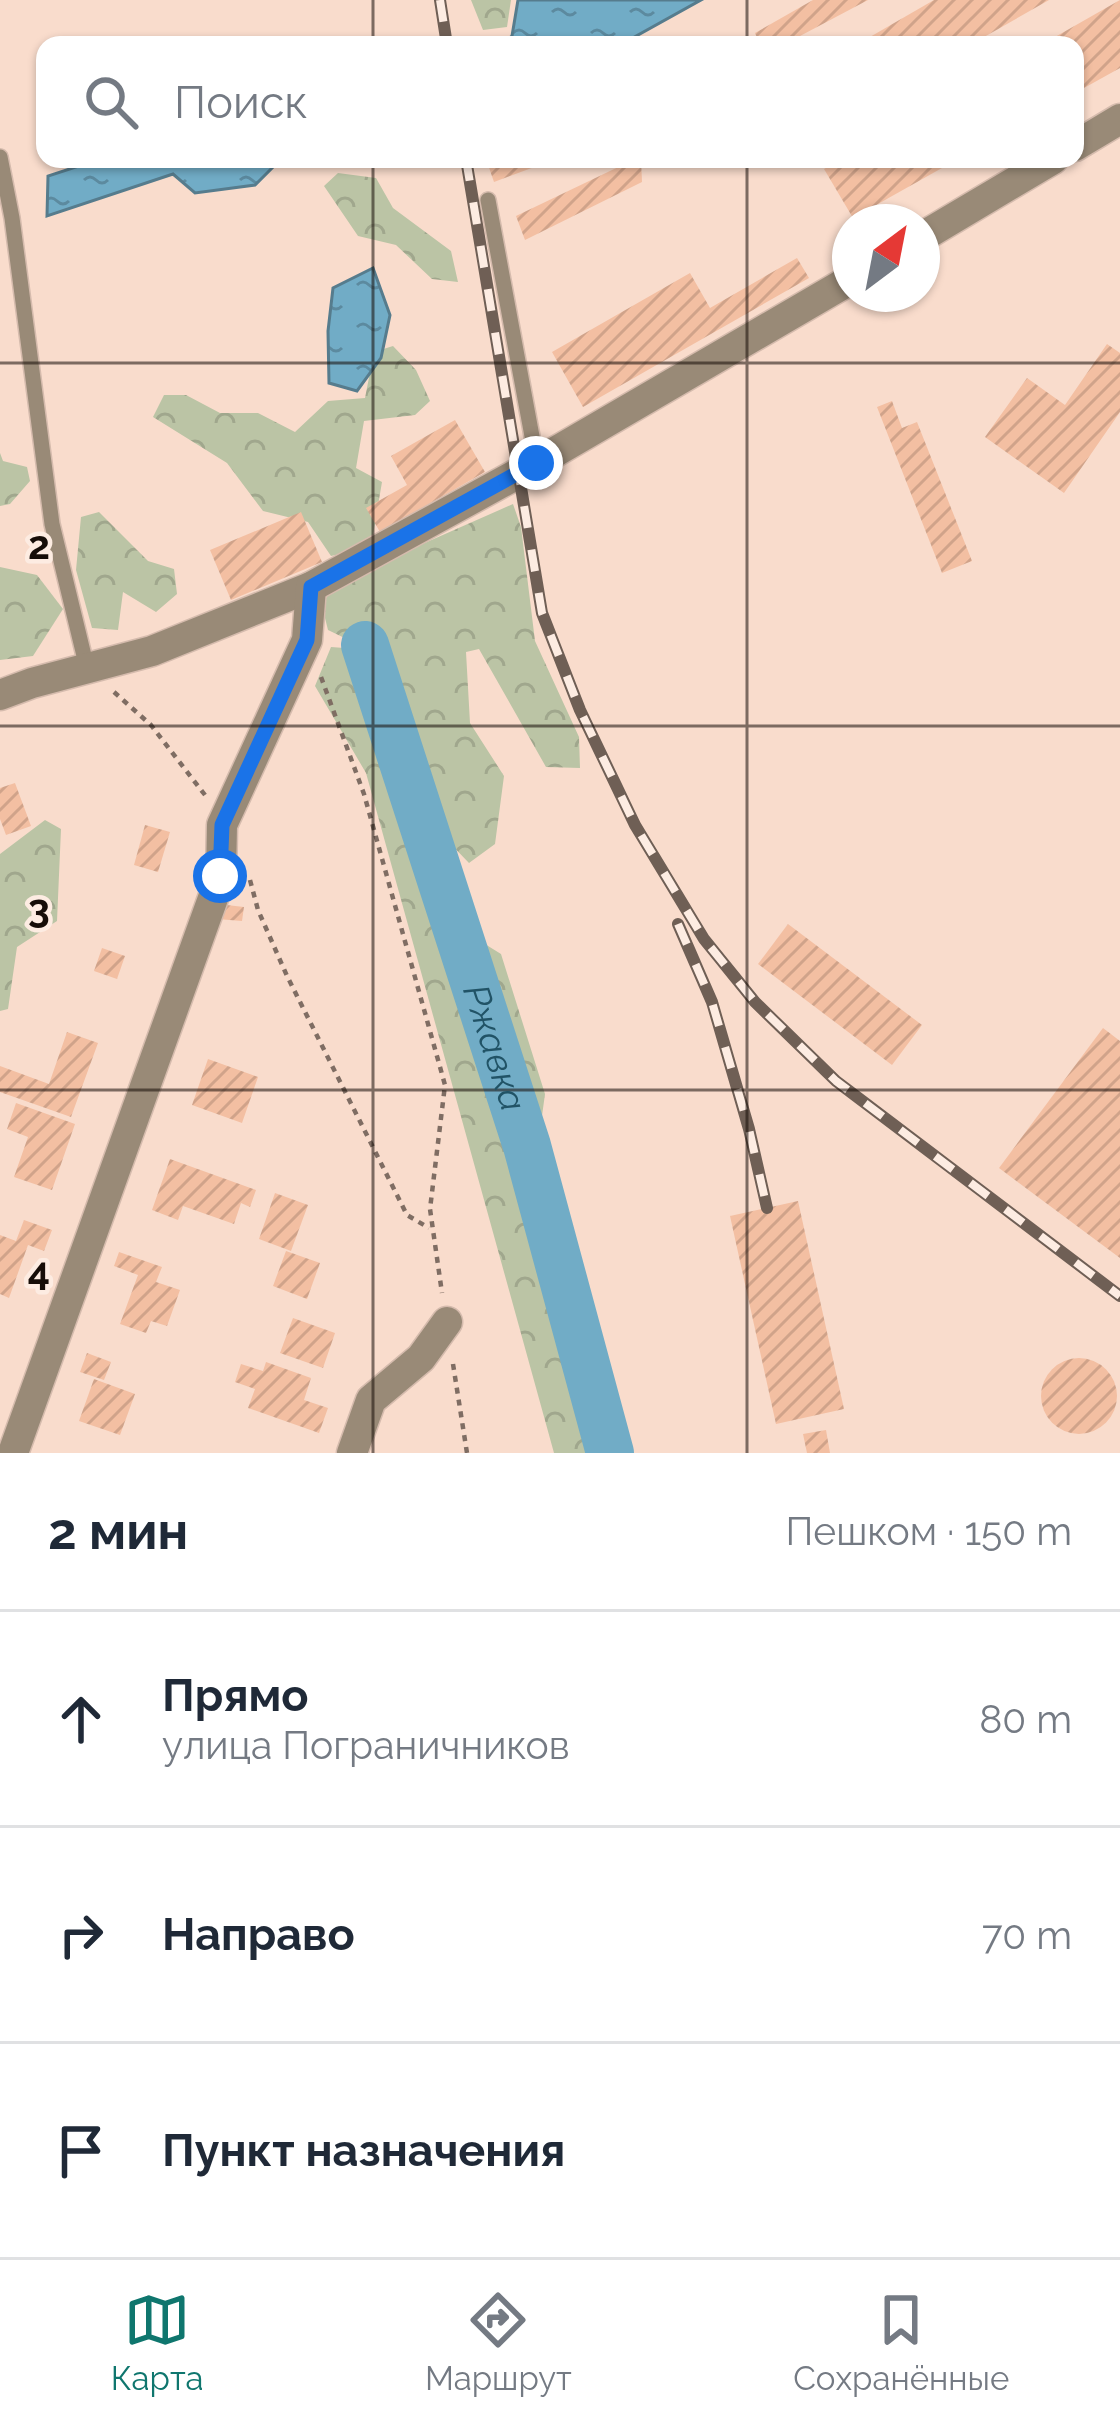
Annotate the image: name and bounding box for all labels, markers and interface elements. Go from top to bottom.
search box [36,36,1084,168]
icon: search [78,69,144,135]
text: Поиск [174,76,308,129]
north arrow [832,204,940,312]
route end [509,436,563,490]
text: 2 [28,522,50,568]
route start [193,849,247,903]
text: 3 [28,885,50,931]
water label: Ржавка [455,979,535,1116]
text: 4 [28,1248,50,1294]
text: 2 мин [48,1501,188,1561]
text: Пешком · 150 m [786,1508,1072,1554]
text: Прямо [162,1669,309,1722]
icon: ahead [48,1686,114,1752]
text: 80 m [979,1696,1072,1742]
text: улица Пограничников [162,1722,570,1768]
icon: right [48,1902,114,1968]
text: Направо [162,1908,355,1961]
text: 70 m [982,1912,1072,1958]
icon: arrive [48,2118,114,2184]
text: Пункт назначения [162,2124,565,2177]
tab: Карта [111,2287,204,2398]
tab: Маршрут [425,2287,572,2398]
tab: Сохранённые [793,2287,1009,2398]

